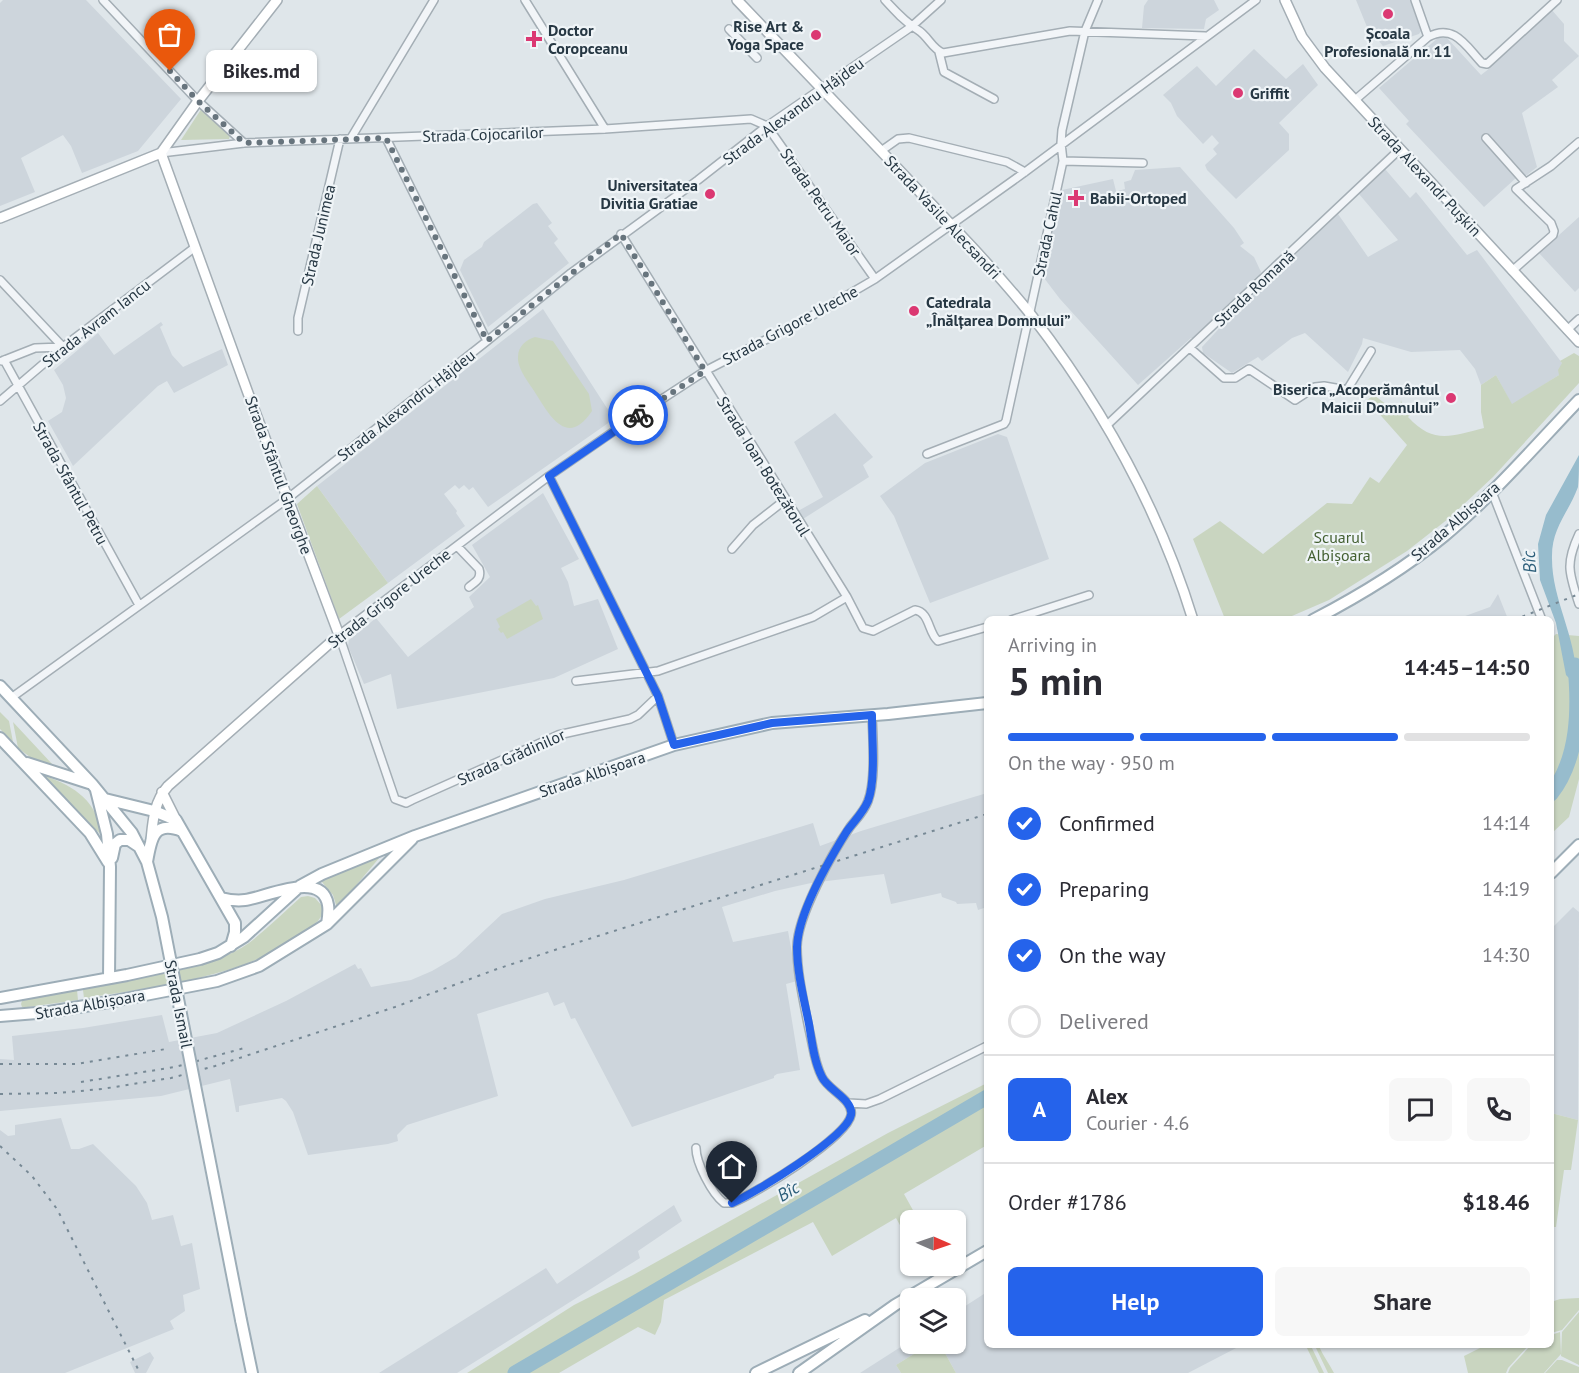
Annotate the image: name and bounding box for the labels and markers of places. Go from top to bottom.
marker: Școala Profesională nr. 11 [1381,7,1395,21]
pin [144,9,195,71]
place label: Rise Art & Yoga Space [726,16,804,54]
place label: Doctor Coropceanu [548,20,628,58]
place label: Școala Profesională nr. 11 [1324,23,1452,61]
marker: Rise Art & Yoga Space [809,28,823,42]
marker: Doctor Coropceanu [525,30,543,48]
callout: Bikes.md [206,50,317,92]
place label: Griffit [1250,83,1290,103]
marker: Griffit [1231,86,1245,100]
place label: Universitatea Divitia Gratiae [600,175,698,213]
marker: Universitatea Divitia Gratiae [703,187,717,201]
place label: Babii-Ortoped [1090,188,1187,208]
marker: Babii-Ortoped [1067,189,1085,207]
place label: Catedrala „Înălțarea Domnului” [926,292,1071,330]
marker: Catedrala „Înălțarea Domnului” [907,304,921,318]
place label: Biserica „Acoperământul Maicii Domnului” [1273,379,1439,417]
marker: Biserica „Acoperământul Maicii Domnului” [1444,391,1458,405]
pin [706,1141,757,1203]

